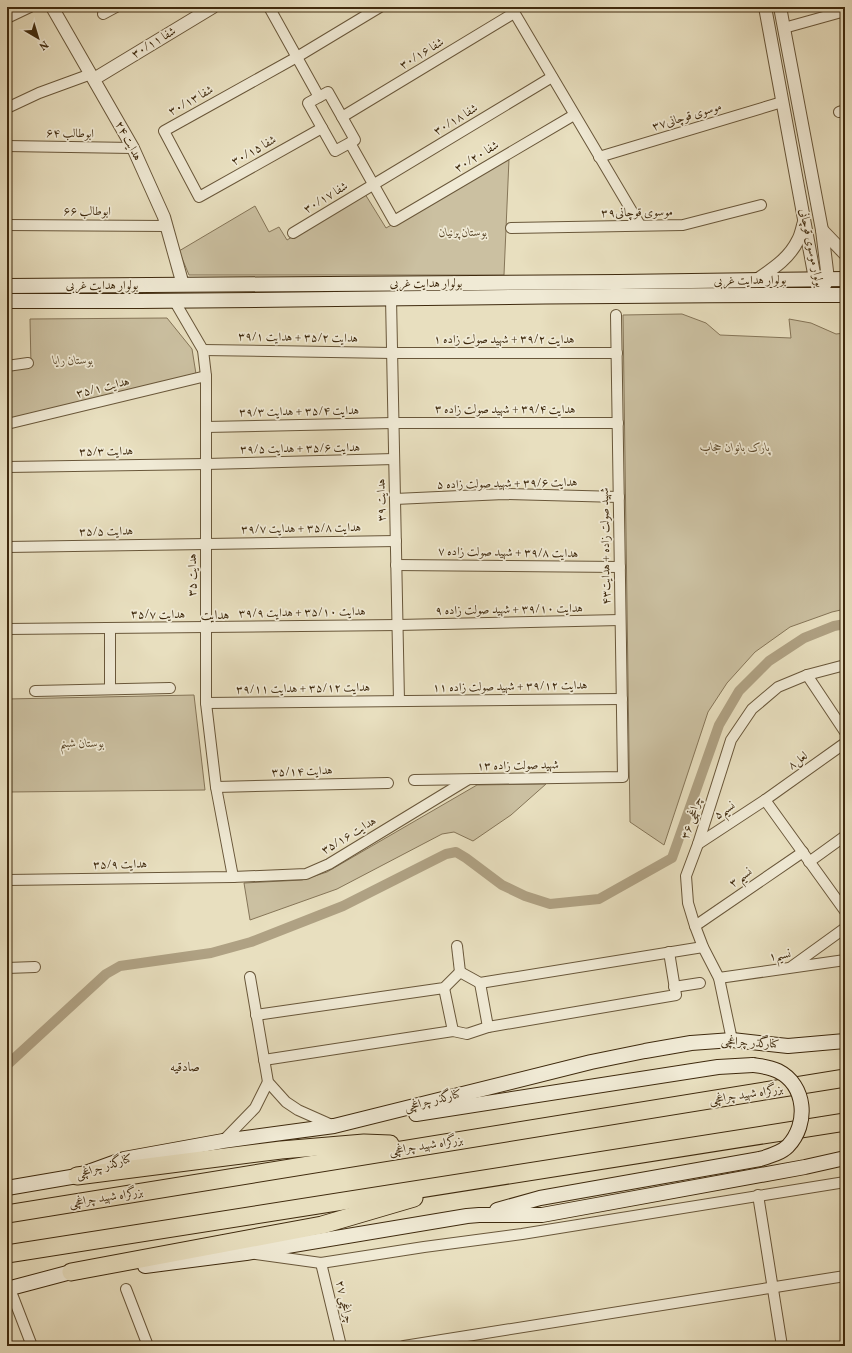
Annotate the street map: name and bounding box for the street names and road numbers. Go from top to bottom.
street label: شفا ۳۰/۱۱ [129,23,179,62]
street label: شفا ۳۰/۱۶ [397,34,447,73]
street label: شفا ۳۰/۱۳ [166,82,216,120]
street label: موسوی قوچانی۳۷ [650,99,724,135]
street label: شفا ۳۰/۱۸ [431,100,481,139]
street label: هدایت ۲۴ [111,118,145,164]
street label: ابوطالب ۶۴ [46,126,94,142]
street label: شفا ۳۰/۱۵ [229,132,279,170]
street label: شفا ۳۰/۲۰ [452,137,502,176]
street label: شفا ۳۰/۱۷ [301,178,351,217]
street label: ابوطالب ۶۶ [63,204,111,220]
street label: موسوی قوچانی۳۹ [601,204,673,222]
street label: بولوار موسوی قوچانی [795,207,827,289]
street label: بولوار هدایت غربی [714,272,786,290]
street label: بولوار هدایت غربی [390,276,462,292]
street label: بولوار هدایت غربی [66,278,138,294]
street label: هدایت ۳۵/۲ + هدایت ۳۹/۱ [238,329,358,347]
street label: هدایت ۳۹/۲ + شهید صولت زاده ۱ [434,332,574,348]
street label: هدایت ۳۵/۱ [75,374,131,402]
street label: هدایت ۳۹/۴ + شهید صولت زاده ۳ [435,402,575,418]
street label: هدایت ۳۵/۴ + هدایت ۳۹/۳ [239,403,359,421]
street label: هدایت ۳۵/۶ + هدایت ۳۹/۵ [240,440,360,458]
street label: هدایت ۳۵/۳ [79,444,133,460]
street label: هدایت ۳۹/۶ + شهید صولت زاده ۵ [437,475,577,493]
street label: هدایت ۳۹ [374,478,390,522]
street label: شهید صولت زاده + هدایت۴۳ [597,487,615,605]
street label: هدایت ۳۵/۸ + هدایت ۳۹/۷ [241,520,361,538]
street label: هدایت ۳۵/۵ [79,524,133,540]
street label: هدایت ۳۹/۸ + شهید صولت زاده ۷ [438,544,578,562]
street label: هدایت ۳۵ [185,554,201,596]
street label: هدایت ۳۹/۱۰ + شهید صولت زاده ۹ [435,601,583,619]
street label: هدایت ۳۵/۱۰ + هدایت ۳۹/۹ [238,604,366,622]
street label: هدایت ۳۵/۷ [131,607,185,623]
street label: هدایت ۳۹/۱۲ + شهید صولت زاده ۱۱ [433,678,587,696]
street label: هدایت ۳۵/۱۲ + هدایت ۳۹/۱۱ [236,680,370,698]
street label: لعل۸ [785,748,811,774]
street label: شهید صولت زاده ۱۳ [477,757,559,775]
street label: هدایت ۳۵/۱۴ [271,763,333,781]
street label: چراغچی ۳۶ [678,795,706,841]
street label: نسیم۵ [711,798,741,826]
street label: هدایت ۳۵/۱۶ [319,813,379,859]
street label: هدایت ۳۵/۹ [93,857,147,873]
street label: نسیم ۳ [726,864,758,894]
street label: نسیم۱ [768,946,793,968]
street label: کنارگذر چراغچی [720,1031,780,1053]
street label: بزرگراه شهید چراغچی [708,1080,784,1109]
street label: کنارگذر چراغچی [402,1084,463,1116]
street label: بزرگراه شهید چراغچی [388,1131,464,1160]
street label: کنارگذر چراغچی [73,1149,134,1183]
street label: بزرگراه شهید چراغچی [68,1183,144,1212]
street label: چراغچی ۲۷ [331,1279,357,1325]

